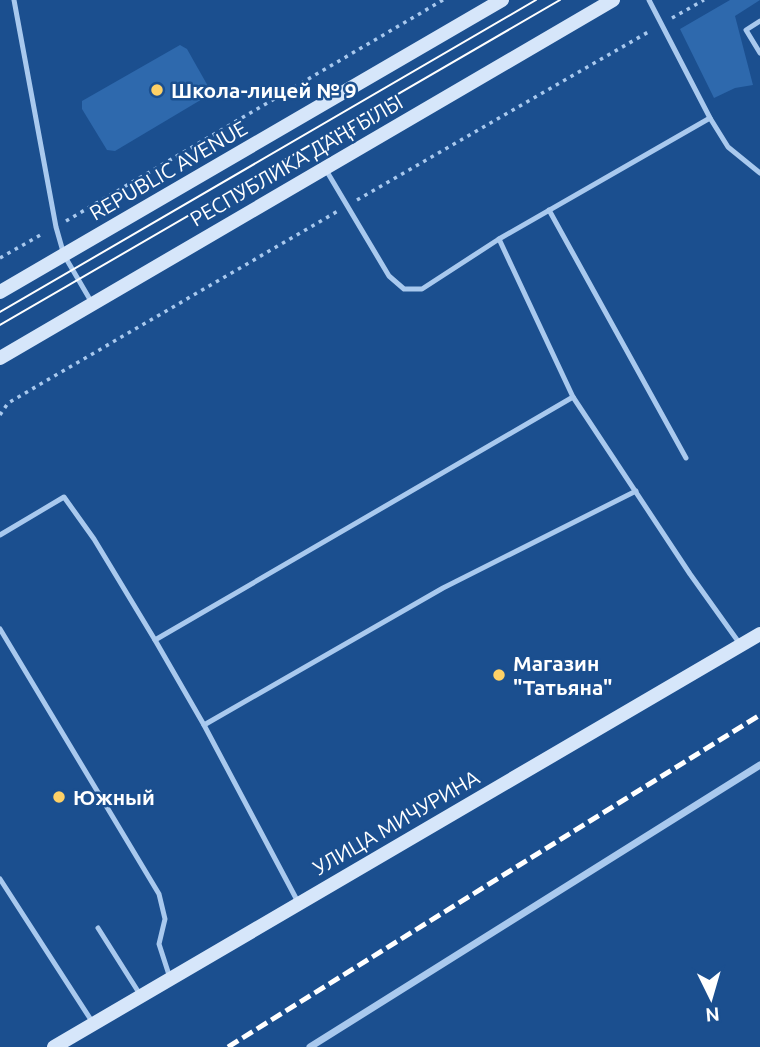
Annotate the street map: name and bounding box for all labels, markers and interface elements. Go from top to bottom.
place label: Школа-лицей № 9 [171,78,357,102]
marker: Школа-лицей № 9 [149,82,165,98]
street label: РЕСПУБЛИКА ДАҢҒЫЛЫ [185,89,407,231]
street label: REPUBLIC AVENUE [85,115,251,225]
place label: Магазин "Татьяна" [513,651,612,699]
marker: Магазин "Татьяна" [491,667,507,683]
street label: УЛИЦА МИЧУРИНА [309,764,484,879]
place label: Южный [73,785,155,809]
marker: Южный [51,789,67,805]
north arrow [676,963,746,1033]
text: N [704,1003,721,1027]

